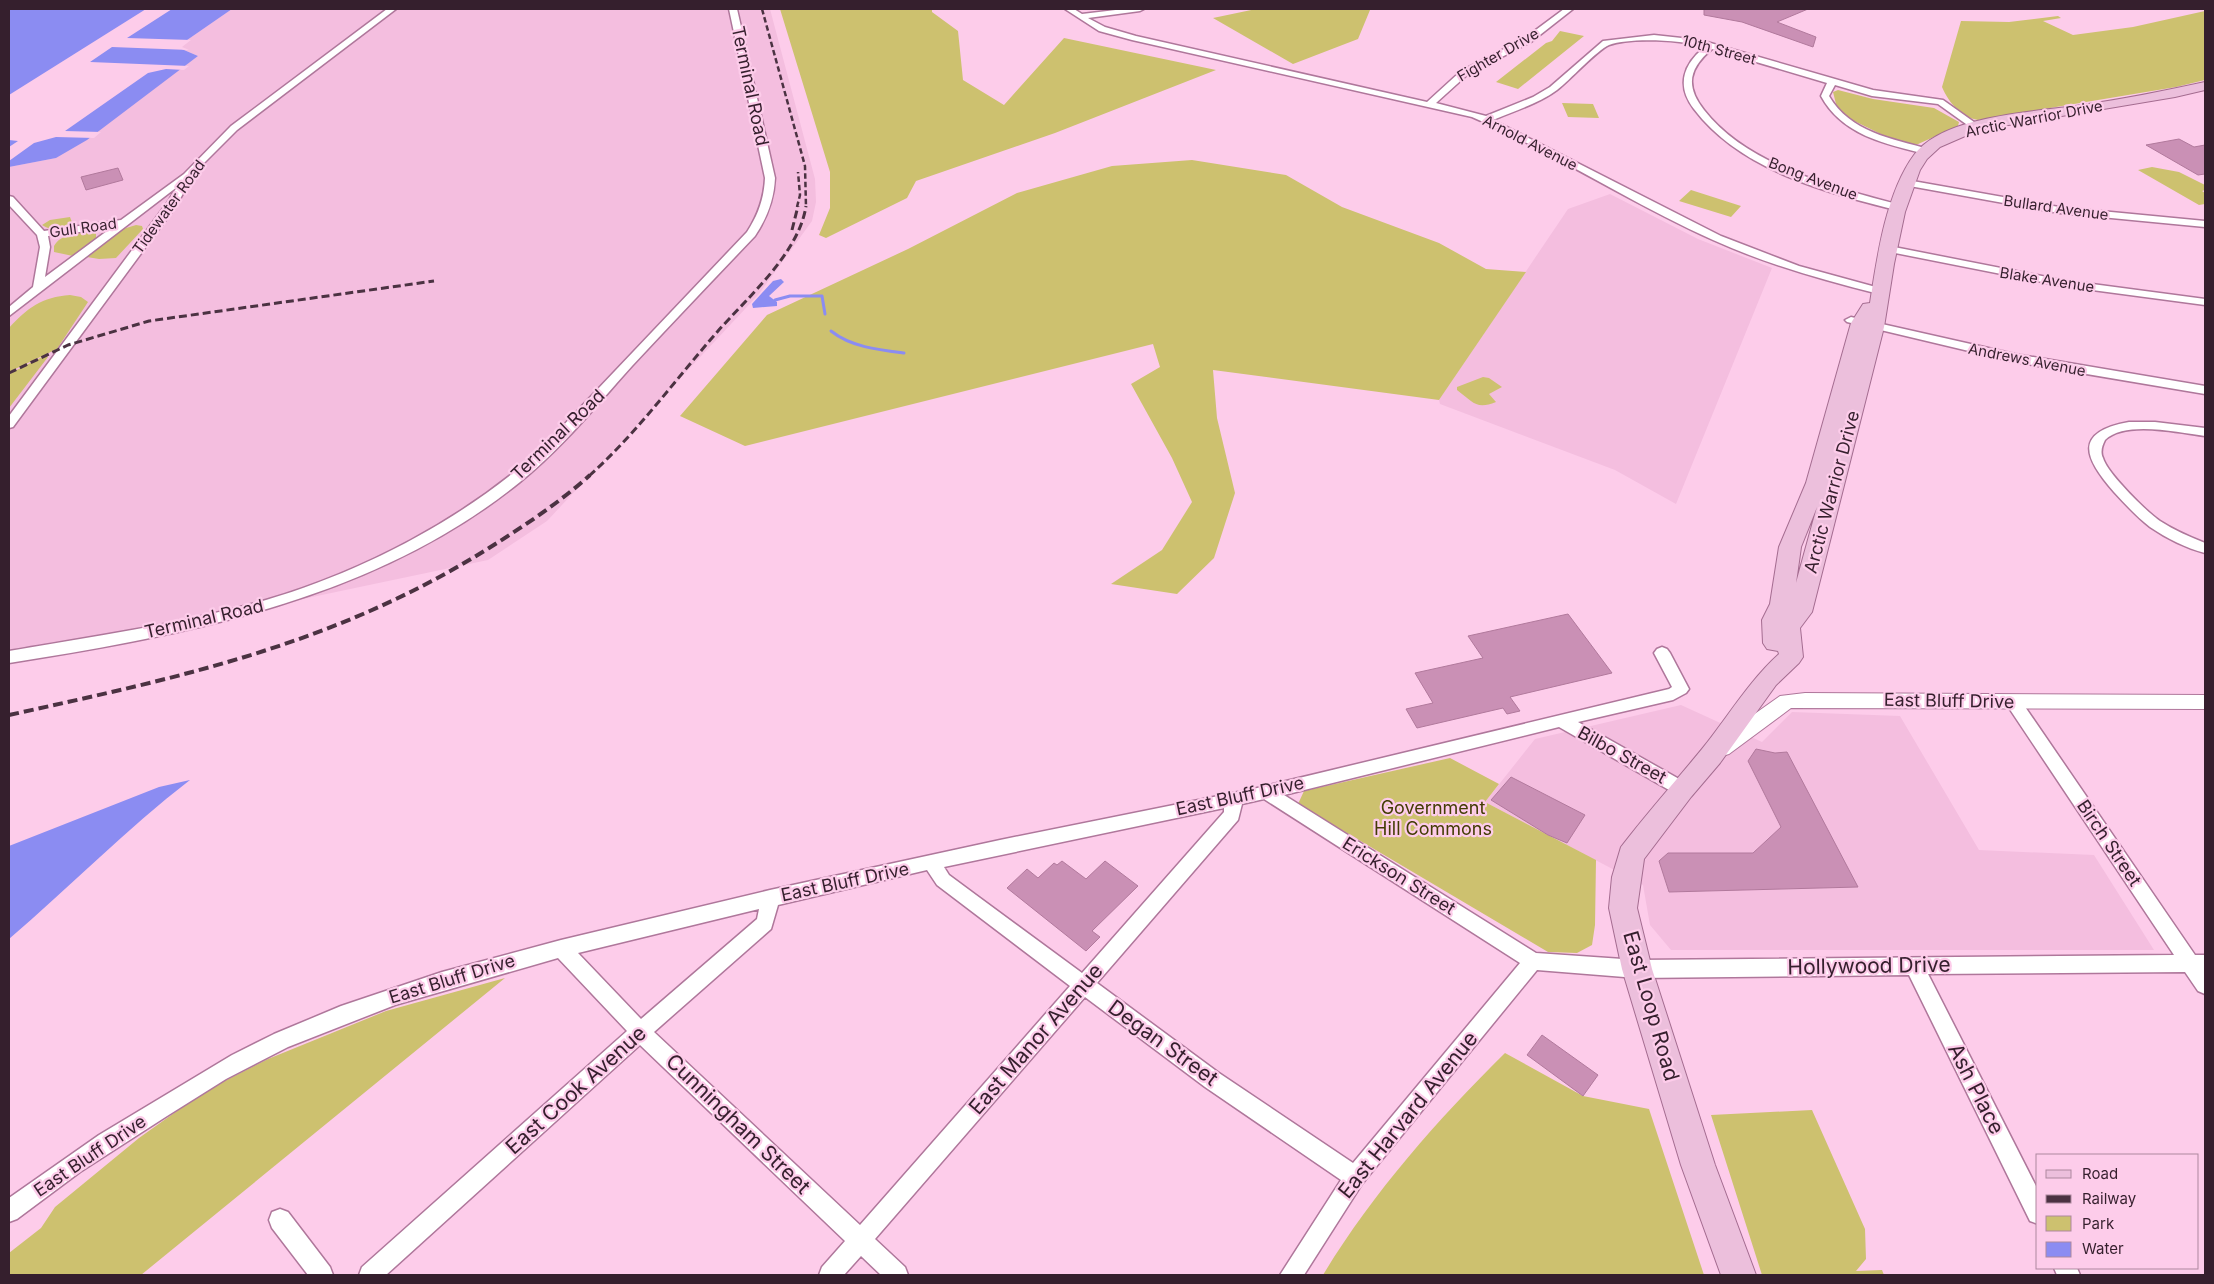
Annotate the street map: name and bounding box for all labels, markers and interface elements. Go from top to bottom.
street label: Terminal Road [728,24,773,147]
street label: Fighter Drive [1454,24,1542,86]
street label: 10th Street [1680,30,1758,69]
street label: Arctic Warrior Drive [1964,96,2104,141]
street label: Arnold Avenue [1480,111,1581,175]
street label: Bong Avenue [1766,153,1860,204]
street label: Tidewater Road [128,156,209,257]
street label: Bullard Avenue [2002,191,2110,224]
street label: Gull Road [48,213,118,242]
street label: Blake Avenue [1998,263,2096,296]
street label: Andrews Avenue [1967,339,2087,380]
street label: Terminal Road [507,385,609,484]
street label: Arctic Warrior Drive [1800,408,1863,575]
street label: Terminal Road [142,595,265,642]
street label: East Bluff Drive [1884,689,2014,712]
street label: Bilbo Street [1574,722,1670,788]
street label: East Bluff Drive [1174,772,1306,819]
street label: Birch Street [2073,796,2146,890]
park label: Government Hill Commons [1374,797,1492,839]
street label: Erickson Street [1339,832,1460,919]
street label: East Bluff Drive [779,858,911,905]
street label: East Loop Road [1618,928,1685,1084]
street label: East Bluff Drive [386,949,517,1008]
street label: Hollywood Drive [1787,952,1951,979]
street label: East Manor Avenue [963,958,1108,1119]
street label: Degan Street [1104,994,1223,1091]
street label: East Cook Avenue [500,1020,651,1159]
street label: East Harvard Avenue [1333,1026,1483,1203]
street label: Ash Place [1943,1039,2010,1138]
street label: Cunningham Street [661,1048,816,1199]
street label: East Bluff Drive [30,1110,150,1201]
legend [2036,1154,2199,1269]
text: Road [2082,1164,2118,1183]
text: Railway [2082,1189,2137,1208]
text: Park [2082,1214,2115,1233]
text: Water [2082,1239,2124,1258]

